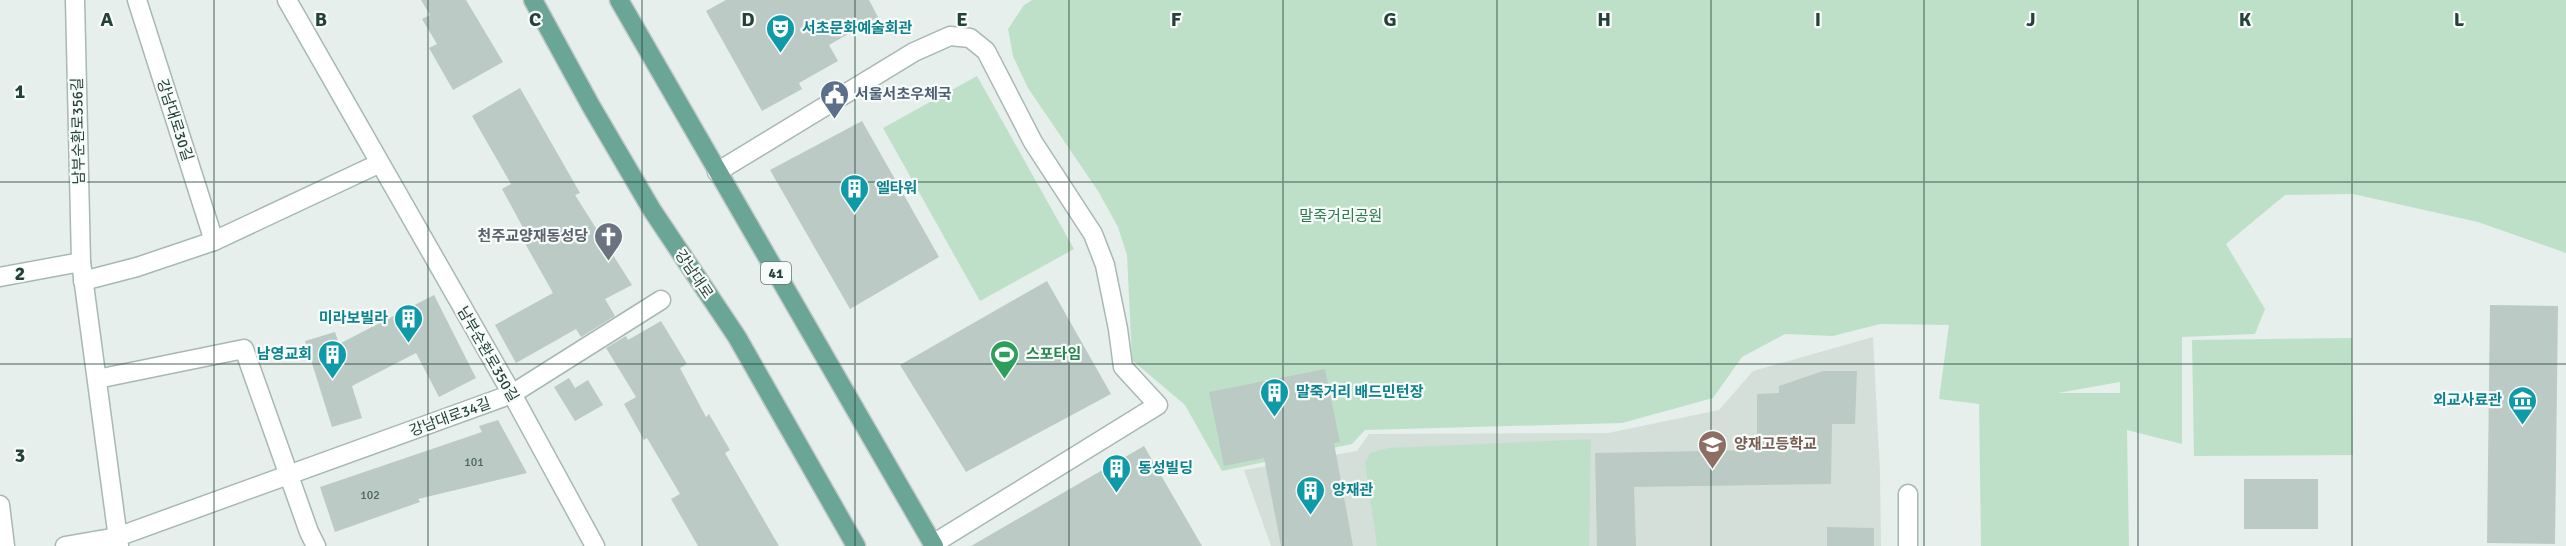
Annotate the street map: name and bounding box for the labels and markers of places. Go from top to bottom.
theatre icon: 서초문화예술회관 [765,12,797,54]
place label: 서초문화예술회관 [802,19,913,37]
public building icon: 서울서초우체국 [818,78,850,120]
place label: 서울서초우체국 [855,85,952,103]
building icon: 엘타워 [839,172,871,214]
place label: 엘타워 [876,179,917,197]
church icon: 천주교양재동성당 [593,220,625,262]
place label: 천주교양재동성당 [478,227,588,245]
building icon: 미라보빌라 [393,302,425,344]
place label: 미라보빌라 [319,309,388,327]
building icon: 남영교회 [317,338,349,380]
sports icon: 스포타임 [989,338,1021,380]
place label: 남영교회 [257,345,312,363]
place label: 스포타임 [1026,345,1081,363]
building icon: 말죽거리 배드민턴장 [1259,376,1291,418]
place label: 말죽거리 배드민턴장 [1296,383,1424,401]
museum icon: 외교사료관 [2507,384,2539,426]
place label: 외교사료관 [2433,391,2502,409]
school or university icon: 양재고등학교 [1697,428,1729,470]
place label: 양재고등학교 [1734,435,1817,453]
building icon: 동성빌딩 [1101,452,1133,494]
place label: 동성빌딩 [1138,459,1193,477]
building icon: 양재관 [1295,474,1327,516]
place label: 양재관 [1332,481,1374,499]

